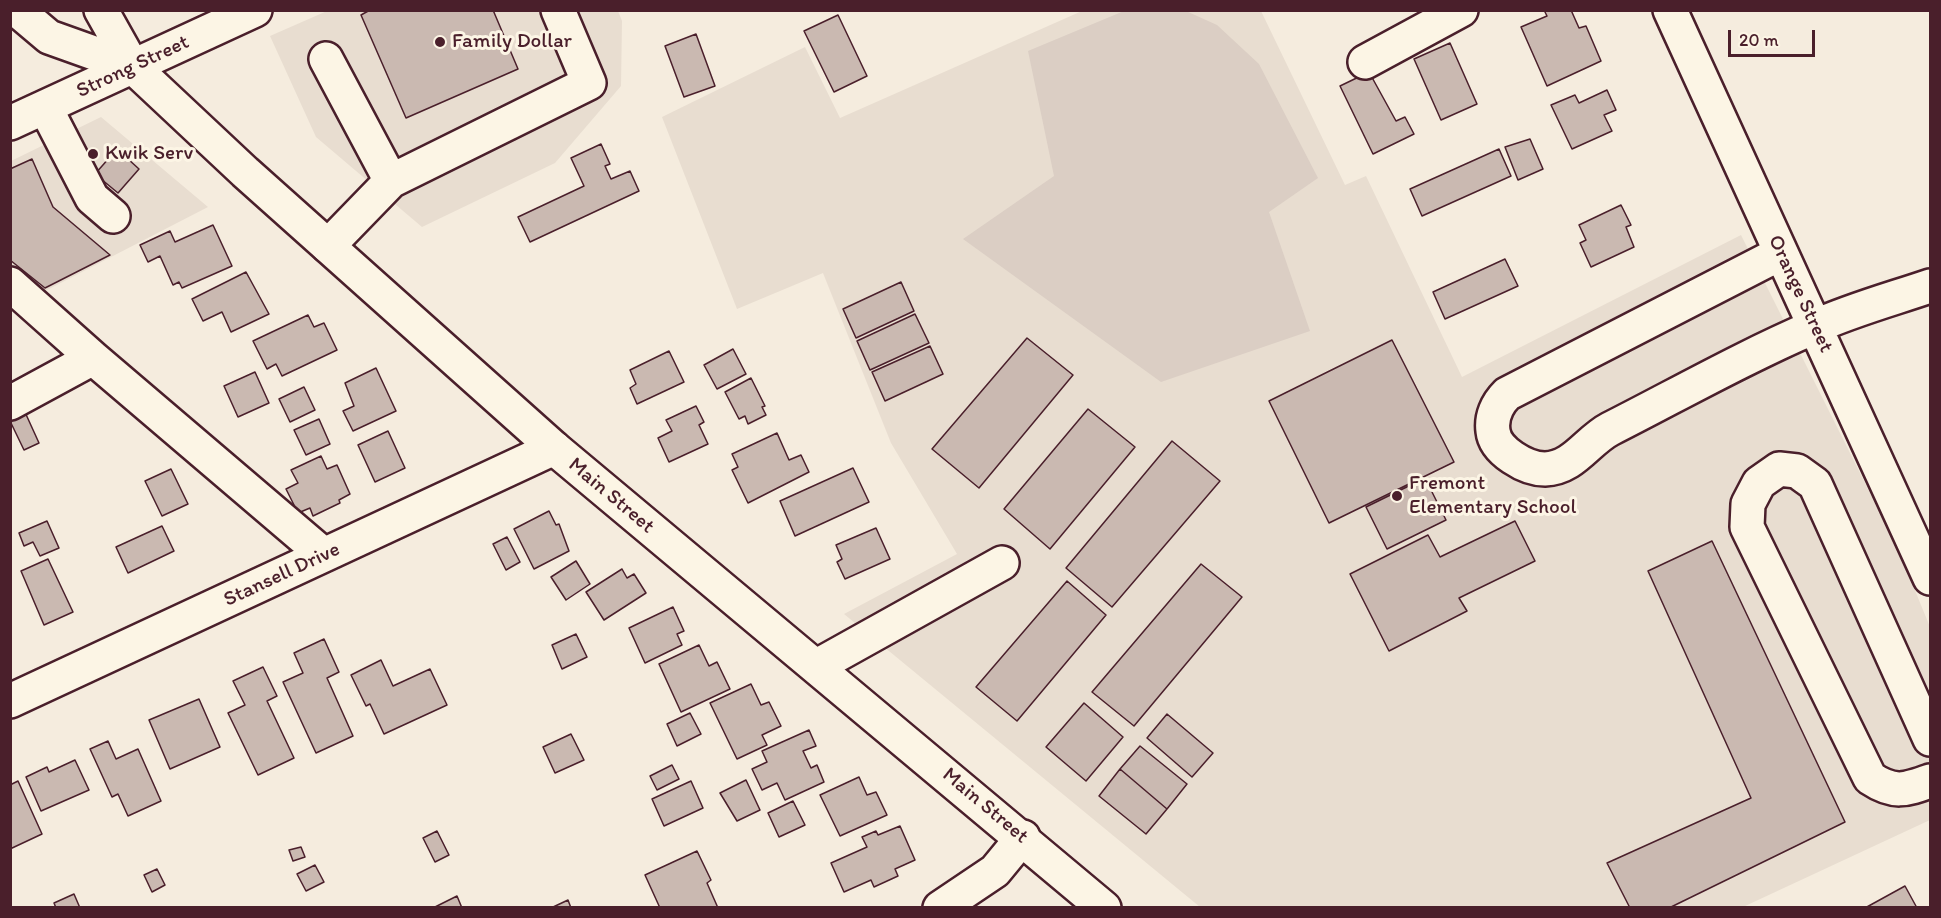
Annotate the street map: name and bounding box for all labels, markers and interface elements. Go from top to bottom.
scale bar [1731,18,1818,56]
place label: Family Dollar [452,29,572,55]
text: 20 m [1739,29,1779,51]
street label: Strong Street [73,30,193,104]
marker: Family Dollar [433,35,447,49]
place label: Kwik Serv [105,141,193,167]
marker: Kwik Serv [86,147,100,161]
street label: Orange Street [1762,231,1838,357]
street label: Main Street [563,453,659,539]
place label: Fremont Elementary School [1409,471,1576,521]
marker: Fremont Elementary School [1390,489,1404,503]
street label: Stansell Drive [220,537,344,613]
street label: Main Street [937,763,1033,849]

